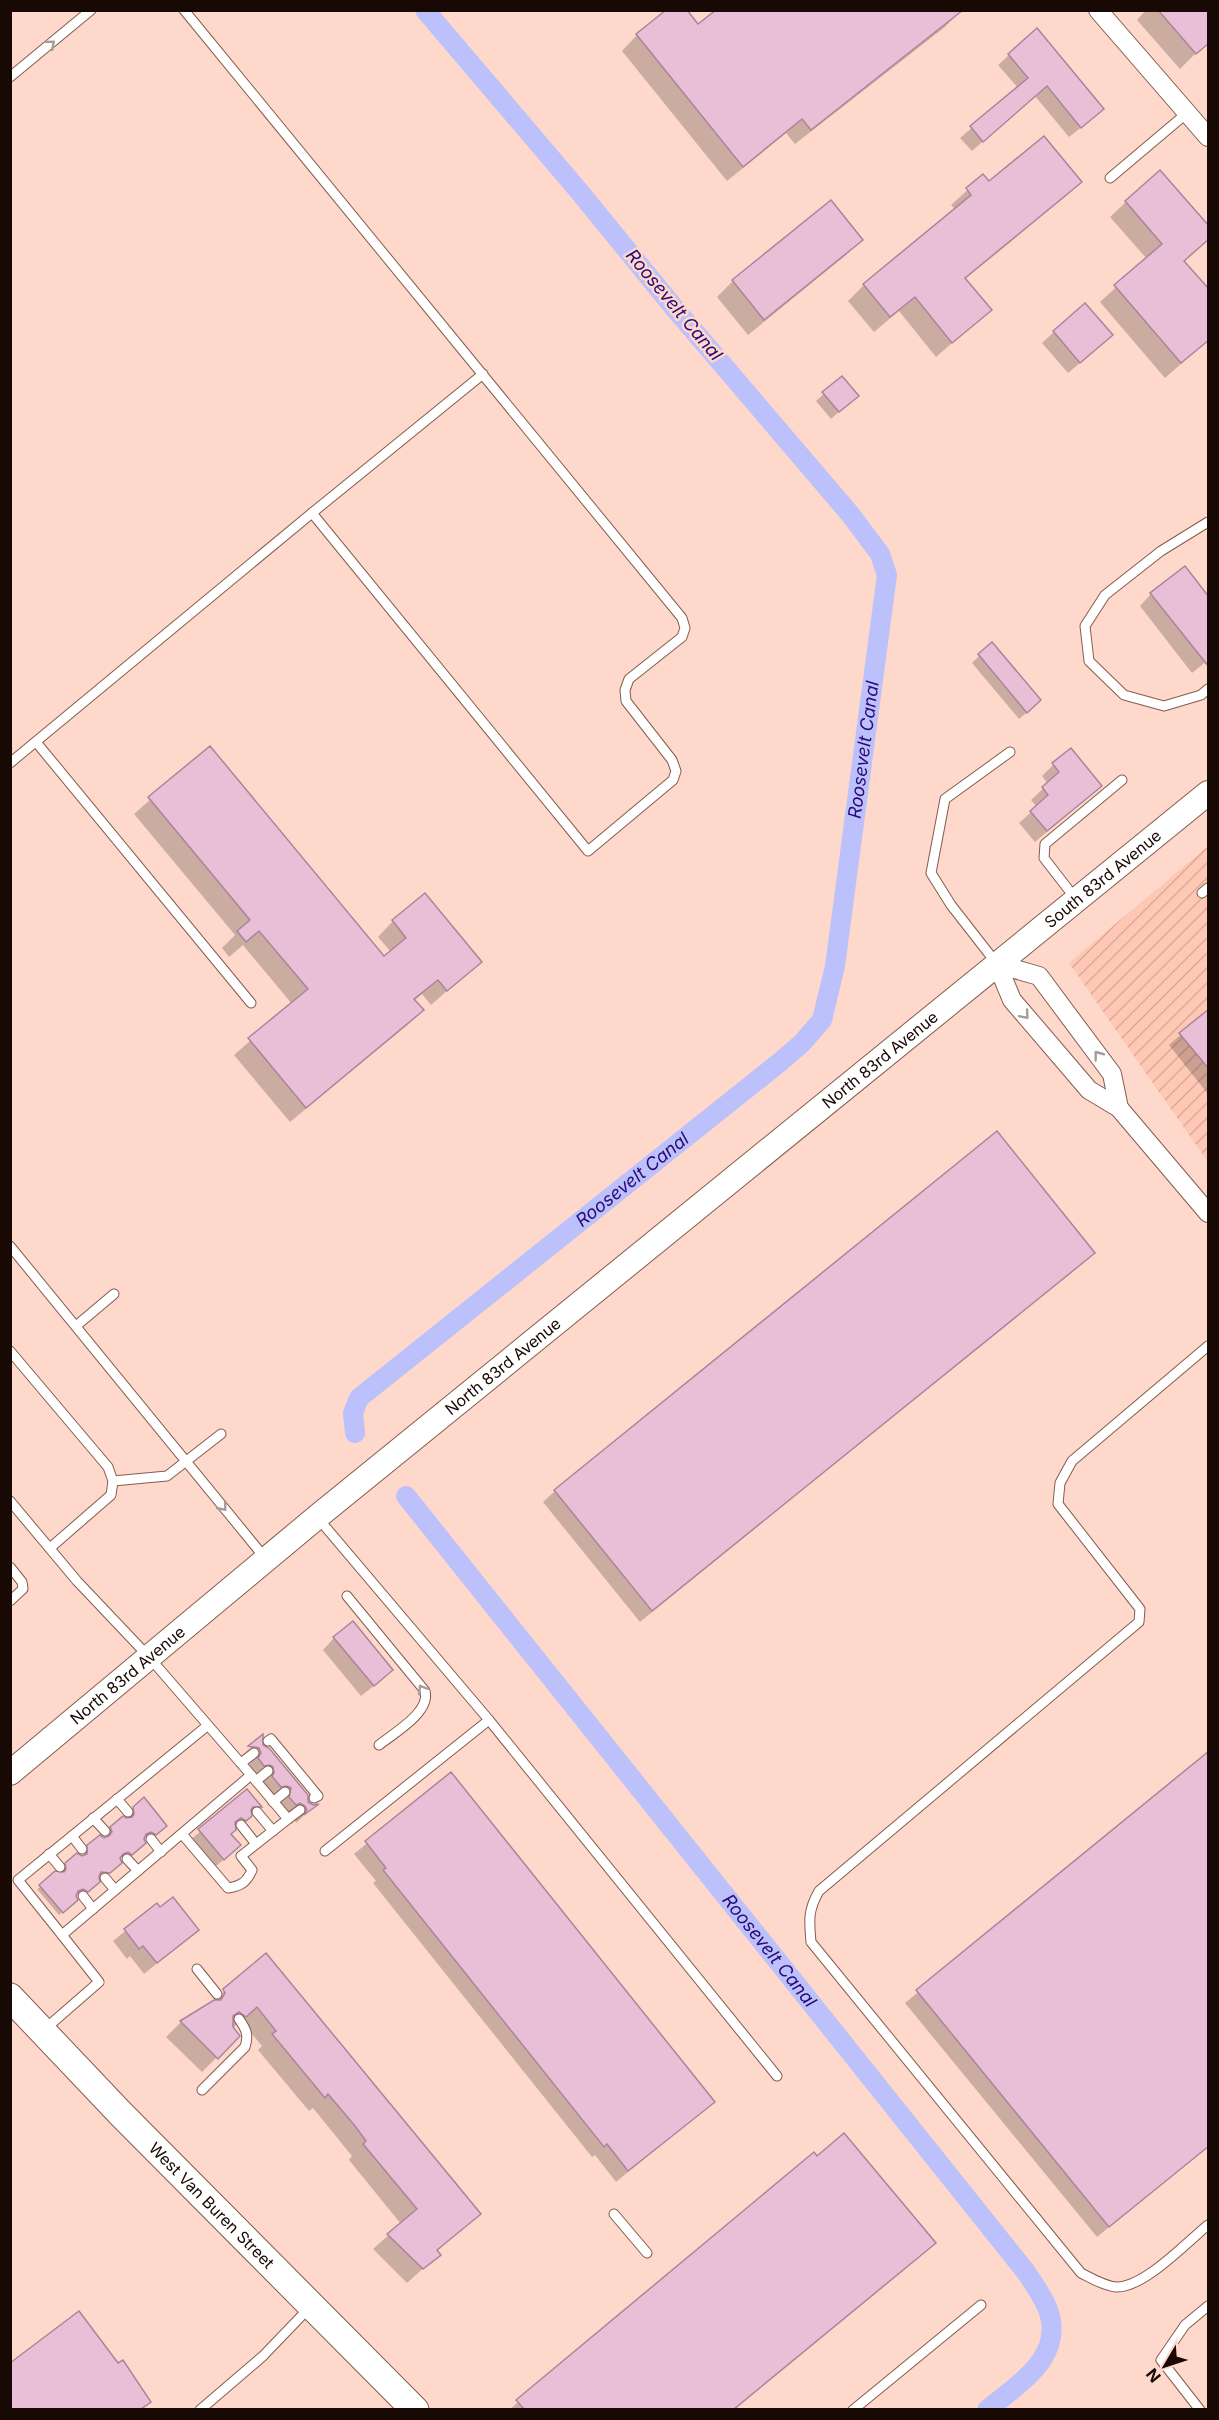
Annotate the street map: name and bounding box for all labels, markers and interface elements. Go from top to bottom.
one-way arrow [44,40,55,51]
water label: Roosevelt Canal [622,245,727,365]
water label: Roosevelt Canal [844,679,883,820]
street label: South 83rd Avenue [1040,825,1165,932]
street label: North 83rd Avenue [818,1007,942,1113]
one-way arrow [1017,1008,1028,1019]
one-way arrow [1094,1051,1105,1062]
water label: Roosevelt Canal [571,1128,693,1231]
street label: North 83rd Avenue [441,1313,565,1419]
one-way arrow [216,1500,227,1511]
street label: North 83rd Avenue [66,1621,189,1729]
one-way arrow [417,1685,429,1695]
water label: Roosevelt Canal [718,1890,822,2012]
street label: West Van Buren Street [145,2138,279,2273]
north arrow [1135,2336,1195,2396]
text: N [1142,2364,1165,2386]

